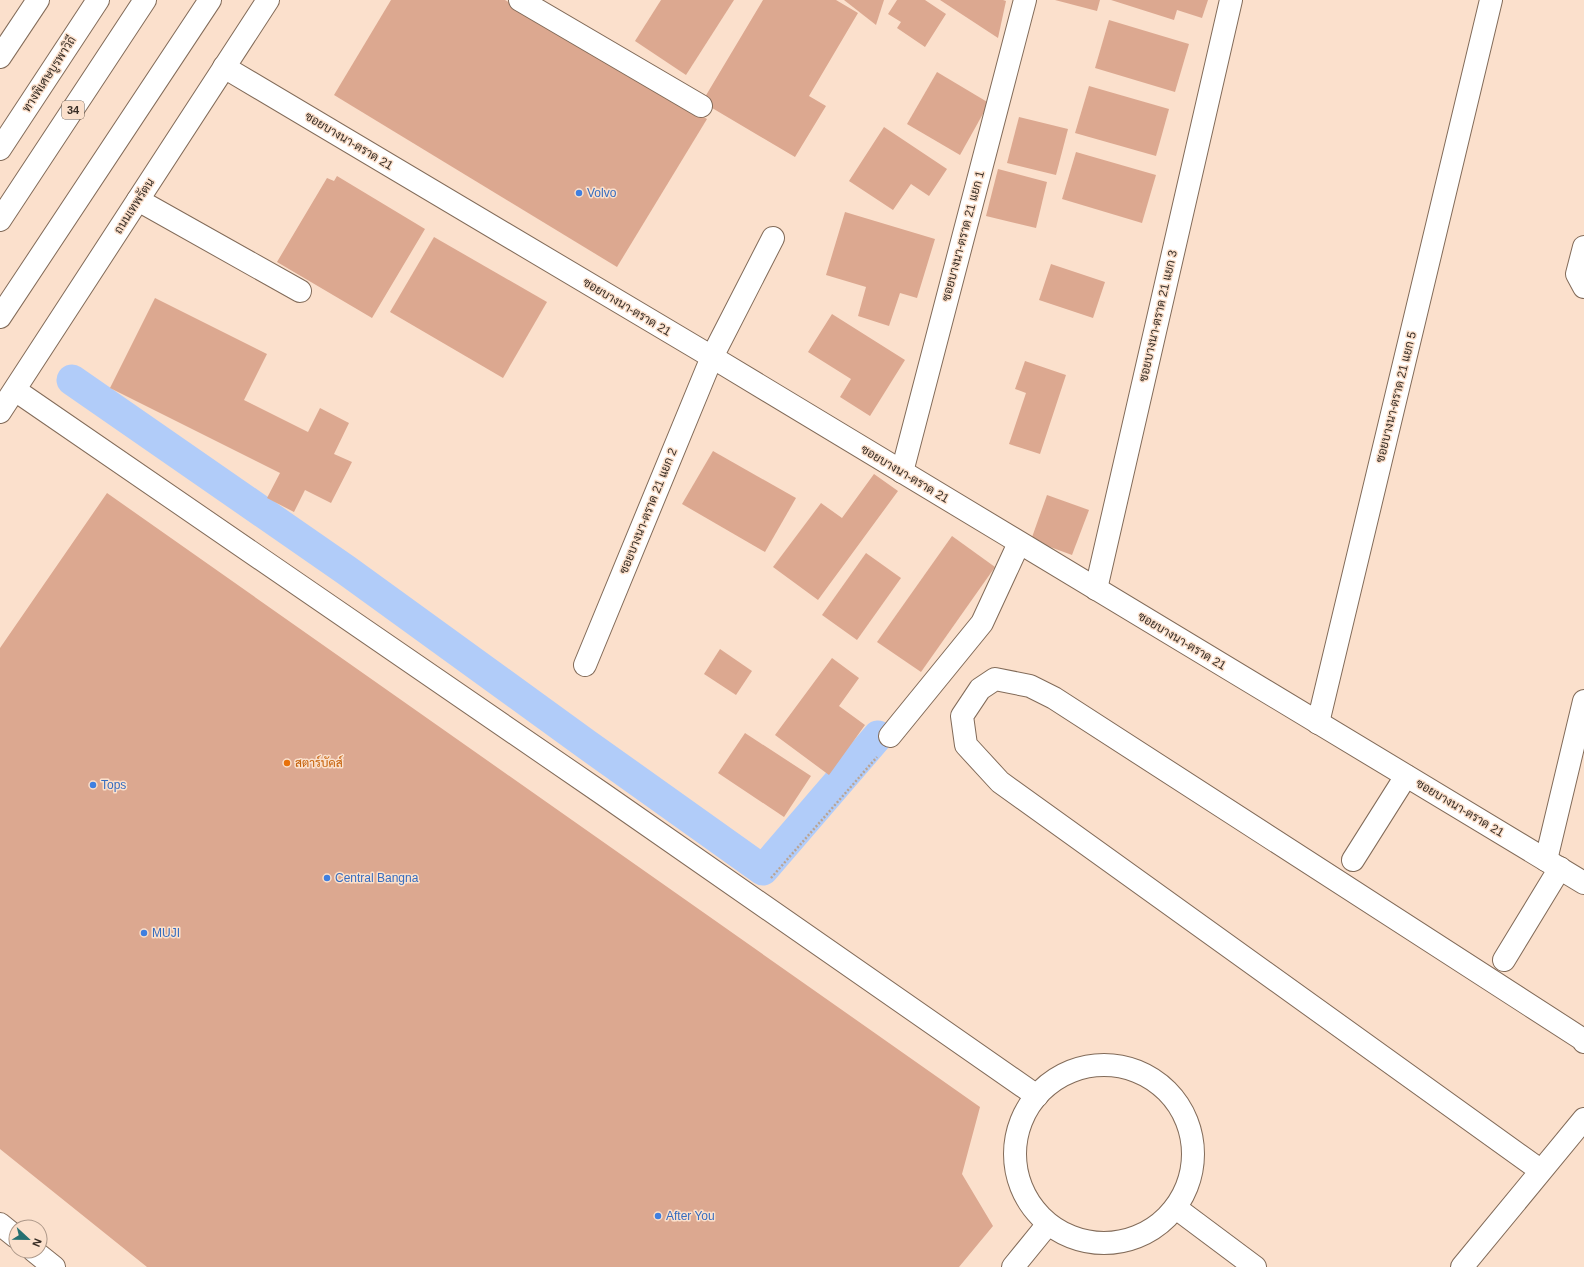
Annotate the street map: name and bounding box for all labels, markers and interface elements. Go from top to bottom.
street label: ทางพิเศษบูรพาวิถี [18,33,80,115]
road number: 34 [62,101,84,119]
street label: ซอยบางนา-ตราด 21 [302,109,396,173]
street label: ซอยบางนา-ตราด 21 แยก 1 [939,169,987,303]
street label: ถนนเทพรัตน [111,175,157,236]
place label: Volvo [587,186,617,200]
marker: Volvo [574,188,584,198]
street label: ซอยบางนา-ตราด 21 แยก 3 [1136,249,1180,383]
street label: ซอยบางนา-ตราด 21 [580,275,674,339]
street label: ซอยบางนา-ตราด 21 แยก 5 [1373,330,1419,464]
street label: ซอยบางนา-ตราด 21 [858,442,952,506]
street label: ซอยบางนา-ตราด 21 แยก 2 [616,446,680,576]
street label: ซอยบางนา-ตราด 21 [1135,609,1229,673]
place label: สตาร์บัคส์ [295,755,343,770]
marker: สตาร์บัคส์ [282,758,292,768]
street label: ซอยบางนา-ตราด 21 [1413,776,1507,840]
place label: Tops [101,778,126,792]
marker: Tops [88,780,98,790]
place label: Central Bangna [335,871,419,885]
marker: Central Bangna [322,873,332,883]
place label: MUJI [152,926,180,940]
marker: MUJI [139,928,149,938]
place label: After You [666,1209,715,1223]
marker: After You [653,1211,663,1221]
north arrow [8,1219,48,1259]
text: N [30,1237,44,1249]

